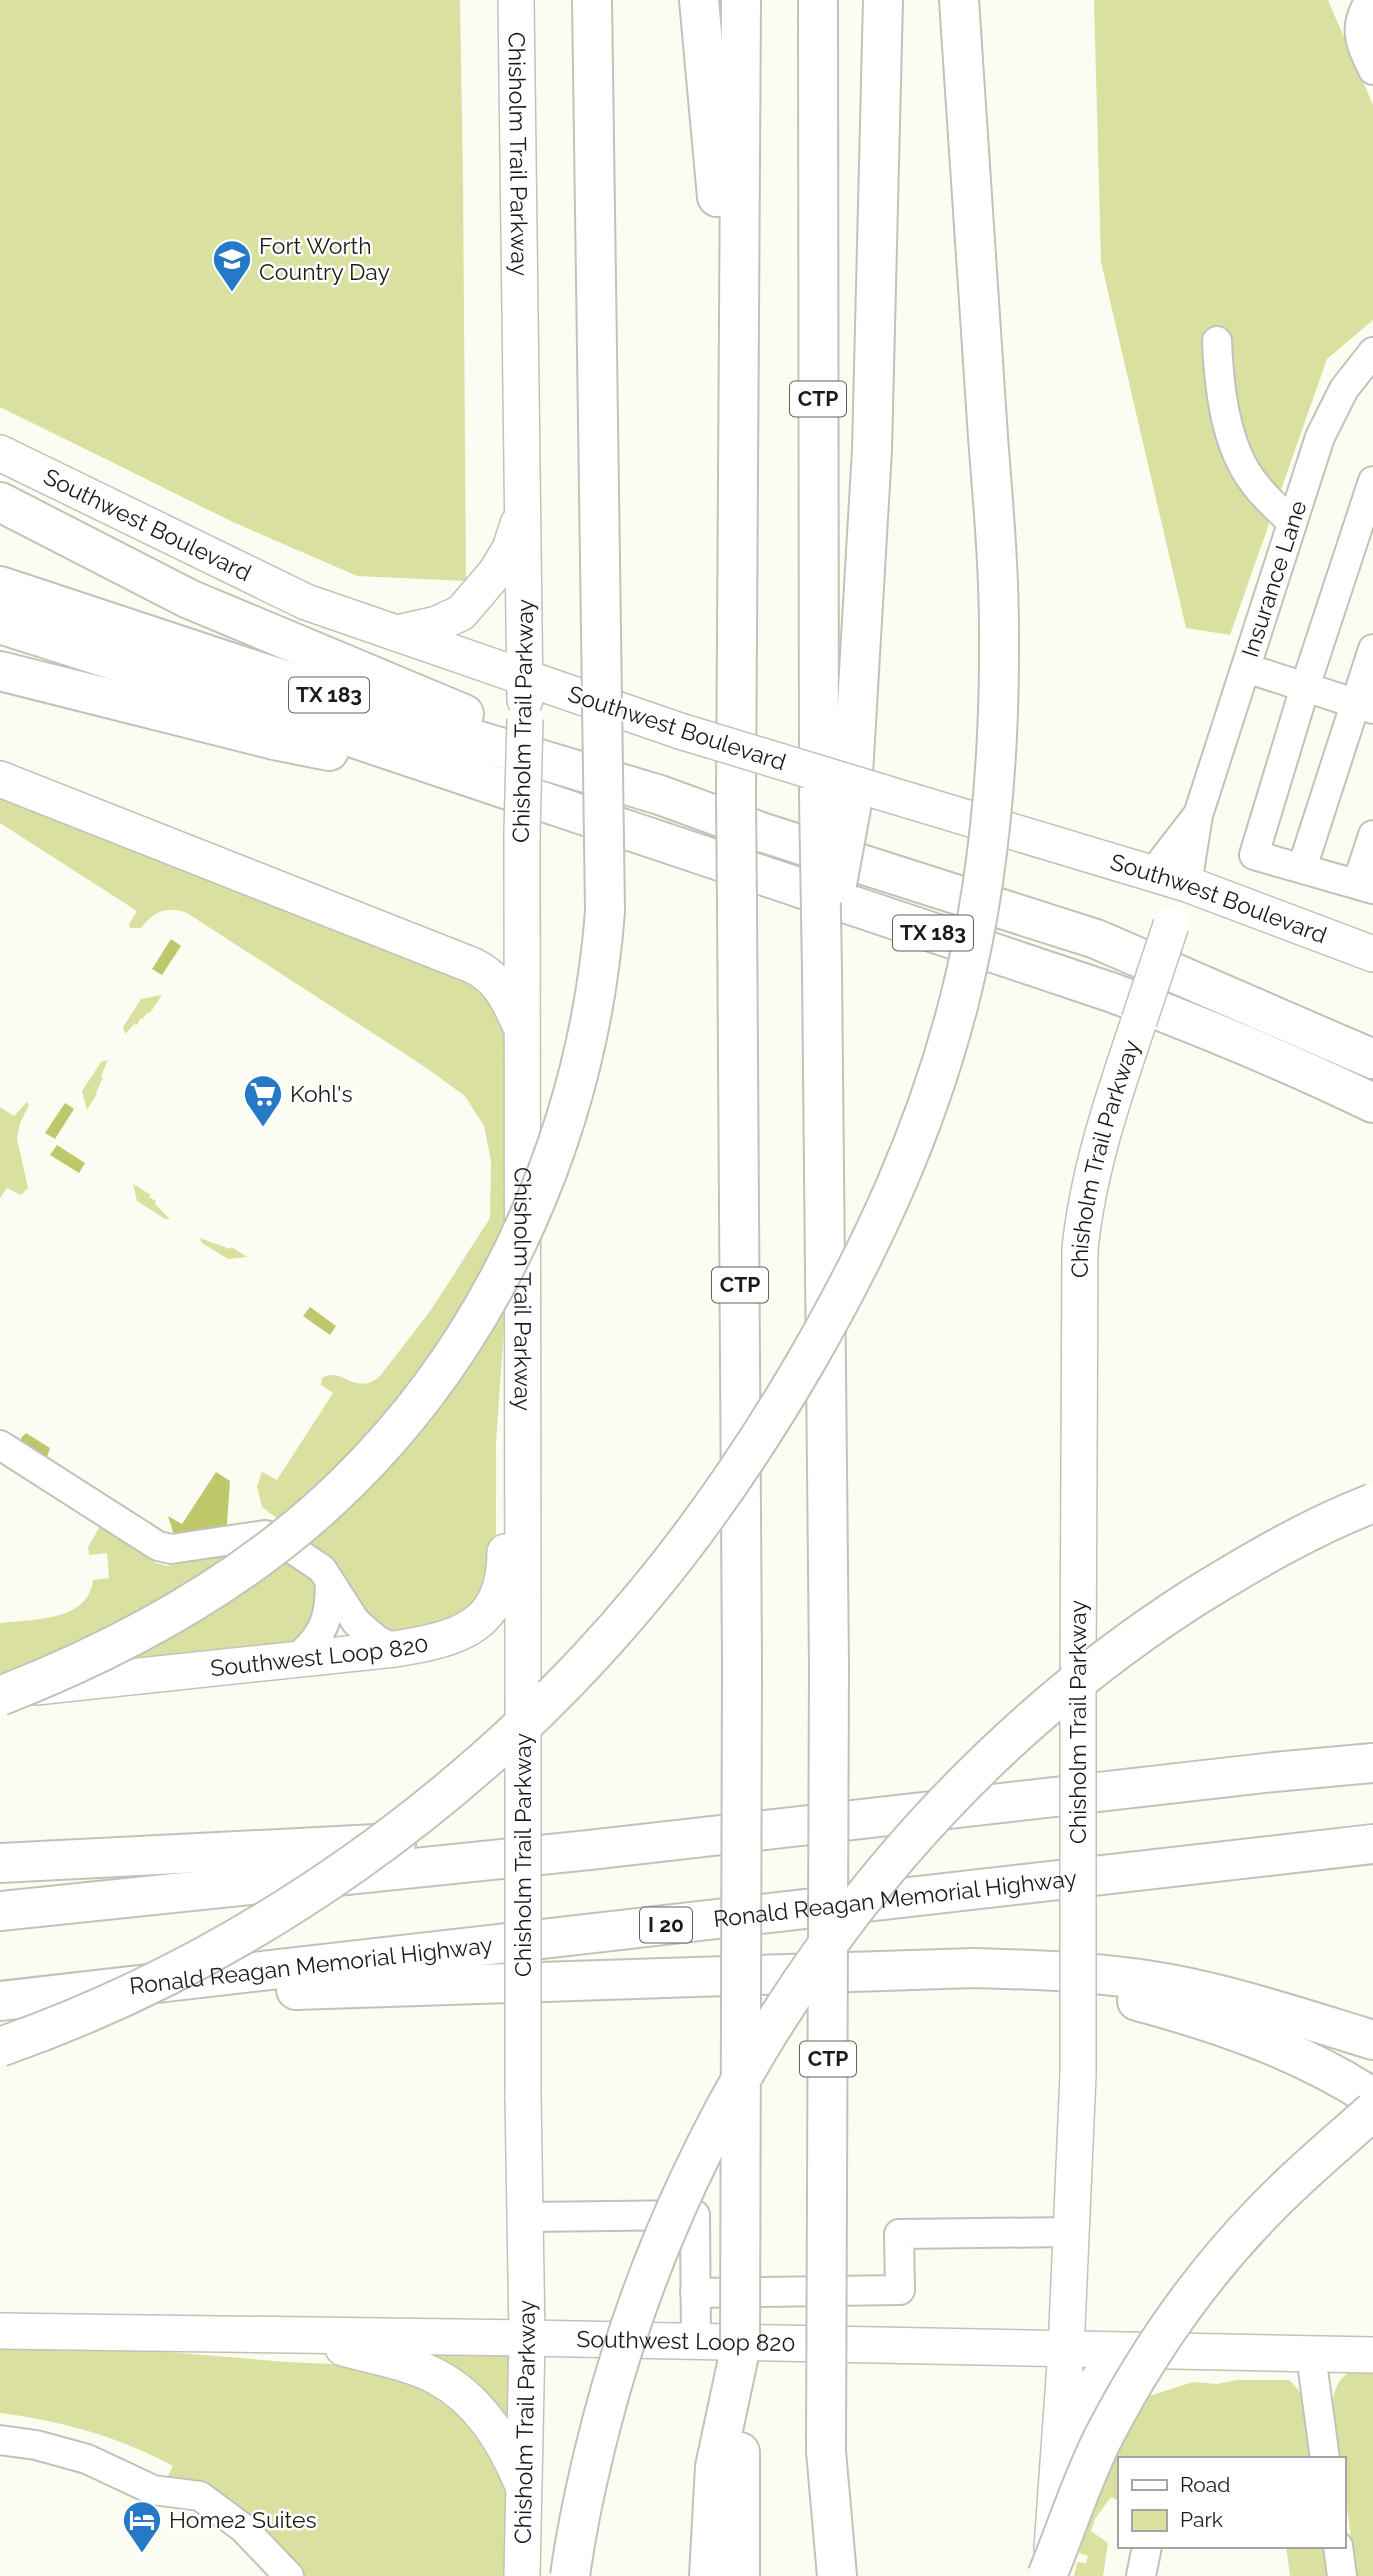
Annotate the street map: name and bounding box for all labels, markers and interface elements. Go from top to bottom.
street label: Chisholm Trail Parkway [503,32,534,276]
place label: Fort Worth Country Day [259,232,390,285]
school or university icon: Fort Worth Country Day [211,238,253,293]
road number: CTP [790,382,846,416]
street label: Southwest Boulevard [40,462,256,586]
street label: Insurance Lane [1236,497,1312,660]
street label: Chisholm Trail Parkway [507,599,538,843]
road number: TX 183 [289,678,369,712]
street label: Southwest Boulevard [565,680,789,775]
street label: Southwest Boulevard [1107,848,1331,948]
road number: TX 183 [893,916,973,950]
street label: Chisholm Trail Parkway [1066,1036,1145,1278]
supermarket icon: Kohl's [242,1073,284,1128]
place label: Kohl's [290,1080,353,1107]
street label: Chisholm Trail Parkway [509,1167,537,1411]
road number: CTP [712,1268,768,1302]
street label: Chisholm Trail Parkway [1064,1600,1091,1844]
street label: Southwest Loop 820 [209,1629,431,1681]
street label: Chisholm Trail Parkway [509,1733,536,1977]
street label: Ronald Reagan Memorial Highway [712,1864,1078,1932]
road number: I 20 [640,1908,692,1942]
street label: Ronald Reagan Memorial Highway [128,1931,494,1999]
road number: CTP [800,2042,856,2076]
street label: Chisholm Trail Parkway [509,2300,540,2544]
street label: Southwest Loop 820 [576,2325,796,2356]
legend [1118,2457,1345,2548]
text: Road [1180,2472,1230,2497]
hotel icon: Home2 Suites [121,2499,163,2554]
place label: Home2 Suites [169,2506,317,2533]
text: Park [1180,2507,1223,2532]

